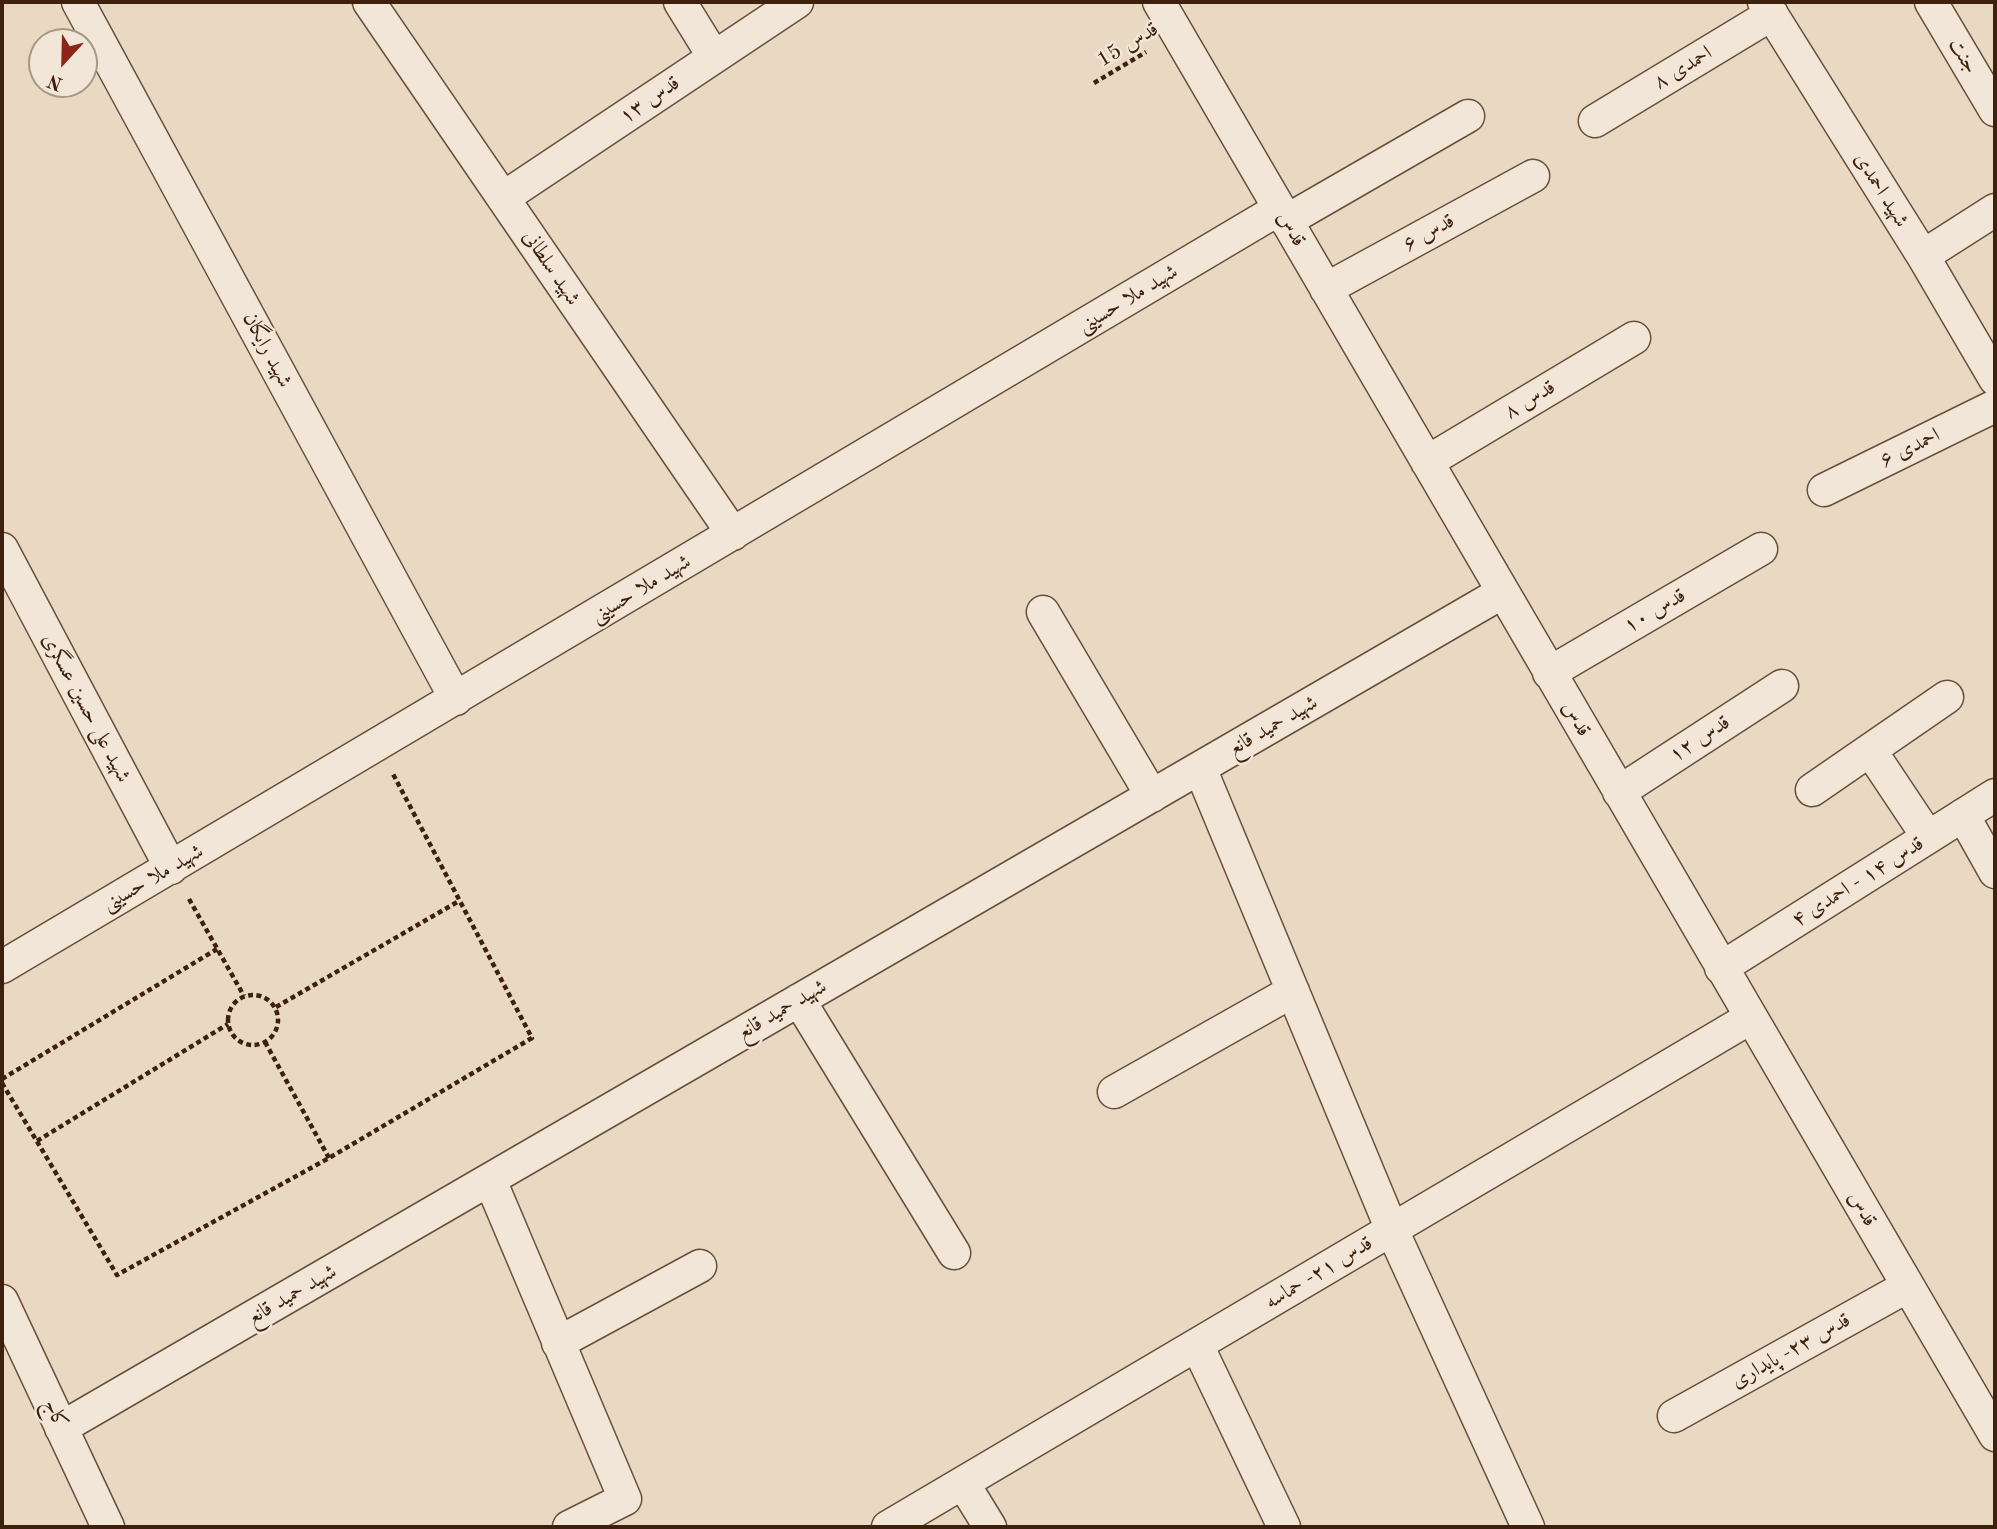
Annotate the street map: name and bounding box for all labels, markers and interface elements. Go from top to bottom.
street label: قدس 15 [1093,17,1163,73]
north arrow [28,28,98,98]
street label: جنت [1943,33,1983,79]
street label: احمدی ۸ [1649,41,1717,95]
text: N [45,70,66,93]
street label: قدس ۱۳ [615,71,685,129]
street label: شهید احمدی [1848,148,1914,232]
street label: قدس [1271,207,1311,251]
street label: قدس ۶ [1399,209,1459,257]
street label: شهید سلطانی [517,225,585,311]
street label: شهید ملا حسینی [1073,259,1183,339]
street label: شهید رایگان [237,308,297,392]
street label: قدس ۸ [1500,375,1560,425]
street label: احمدی ۶ [1876,423,1944,473]
street label: شهید ملا حسینی [586,549,696,629]
street label: قدس ۱۰ [1620,583,1690,639]
street label: شهید علی حسین عسگری [36,629,136,787]
street label: شهید حمید قانع [1224,690,1322,762]
street label: قدس [1556,697,1596,741]
street label: قدس ۱۲ [1665,710,1735,768]
street label: قدس ۱۴ - احمدی ۴ [1787,831,1929,933]
street label: شهید ملا حسینی [98,839,208,917]
street label: شهید حمید قانع [733,974,831,1046]
street label: قدس [1842,1187,1882,1231]
street label: قدس ۲۱- حماسه [1261,1231,1377,1315]
street label: شهید حمید قانع [243,1259,341,1331]
street label: قدس ۲۳- پایداری [1727,1308,1855,1394]
street label: کاج [37,1395,73,1433]

